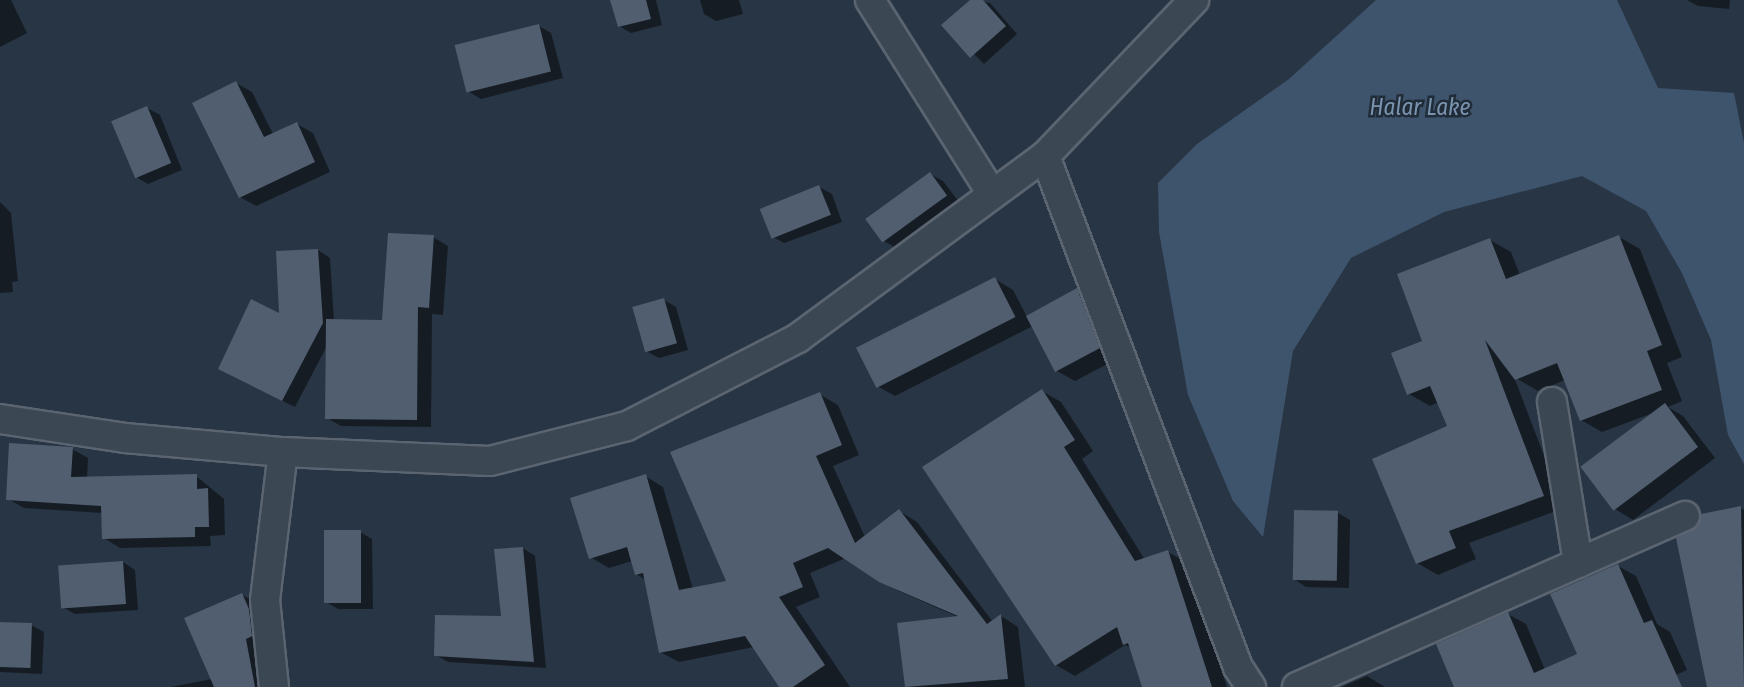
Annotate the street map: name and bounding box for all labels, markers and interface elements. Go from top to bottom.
water label: Halar Lake [1370,93,1470,121]

